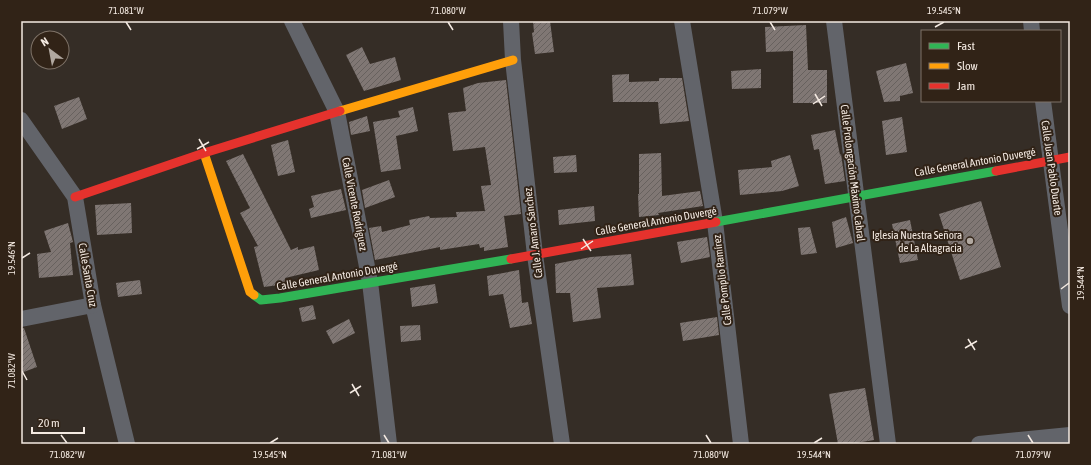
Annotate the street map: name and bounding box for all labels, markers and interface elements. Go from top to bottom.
text: 71.081°W [108,5,144,16]
text: 71.080°W [430,5,466,16]
text: 71.079°W [752,5,788,16]
text: 19.545°N [927,5,961,16]
north arrow [30,30,70,70]
legend [921,30,1061,102]
text: N [39,35,51,48]
text: Fast [957,39,975,53]
text: Slow [957,59,978,73]
text: Jam [957,79,975,93]
street label: Calle Prolongación Máximo Cabral [839,104,867,242]
street label: Calle Juan Pablo Duarte [1039,120,1065,216]
street label: Calle General Antonio Duvergé [913,145,1037,179]
street label: Calle Vicente Rodríguez [340,156,370,252]
street label: Calle J. Amaro Sánchez [522,187,544,279]
street label: Calle General Antonio Duvergé [594,204,718,238]
place label: Iglesia Nuestra Señora de La Altagracia [872,229,962,254]
street label: Calle Pomplio Ramírez [710,234,734,326]
marker: Iglesia Nuestra Señora de La Altagracia [965,236,975,246]
text: 19.546°N [6,241,17,275]
street label: Calle Santa Cruz [76,242,100,308]
street label: Calle General Antonio Duvergé [275,259,399,293]
text: 19.544°N [1075,266,1086,300]
text: 71.082°W [6,353,17,389]
scale bar [32,409,84,435]
text: 20 m [38,416,60,430]
text: 71.082°W [49,449,85,460]
text: 19.545°N [253,449,287,460]
text: 71.081°W [371,449,407,460]
text: 71.080°W [693,449,729,460]
text: 19.544°N [797,449,831,460]
text: 71.079°W [1015,449,1051,460]

